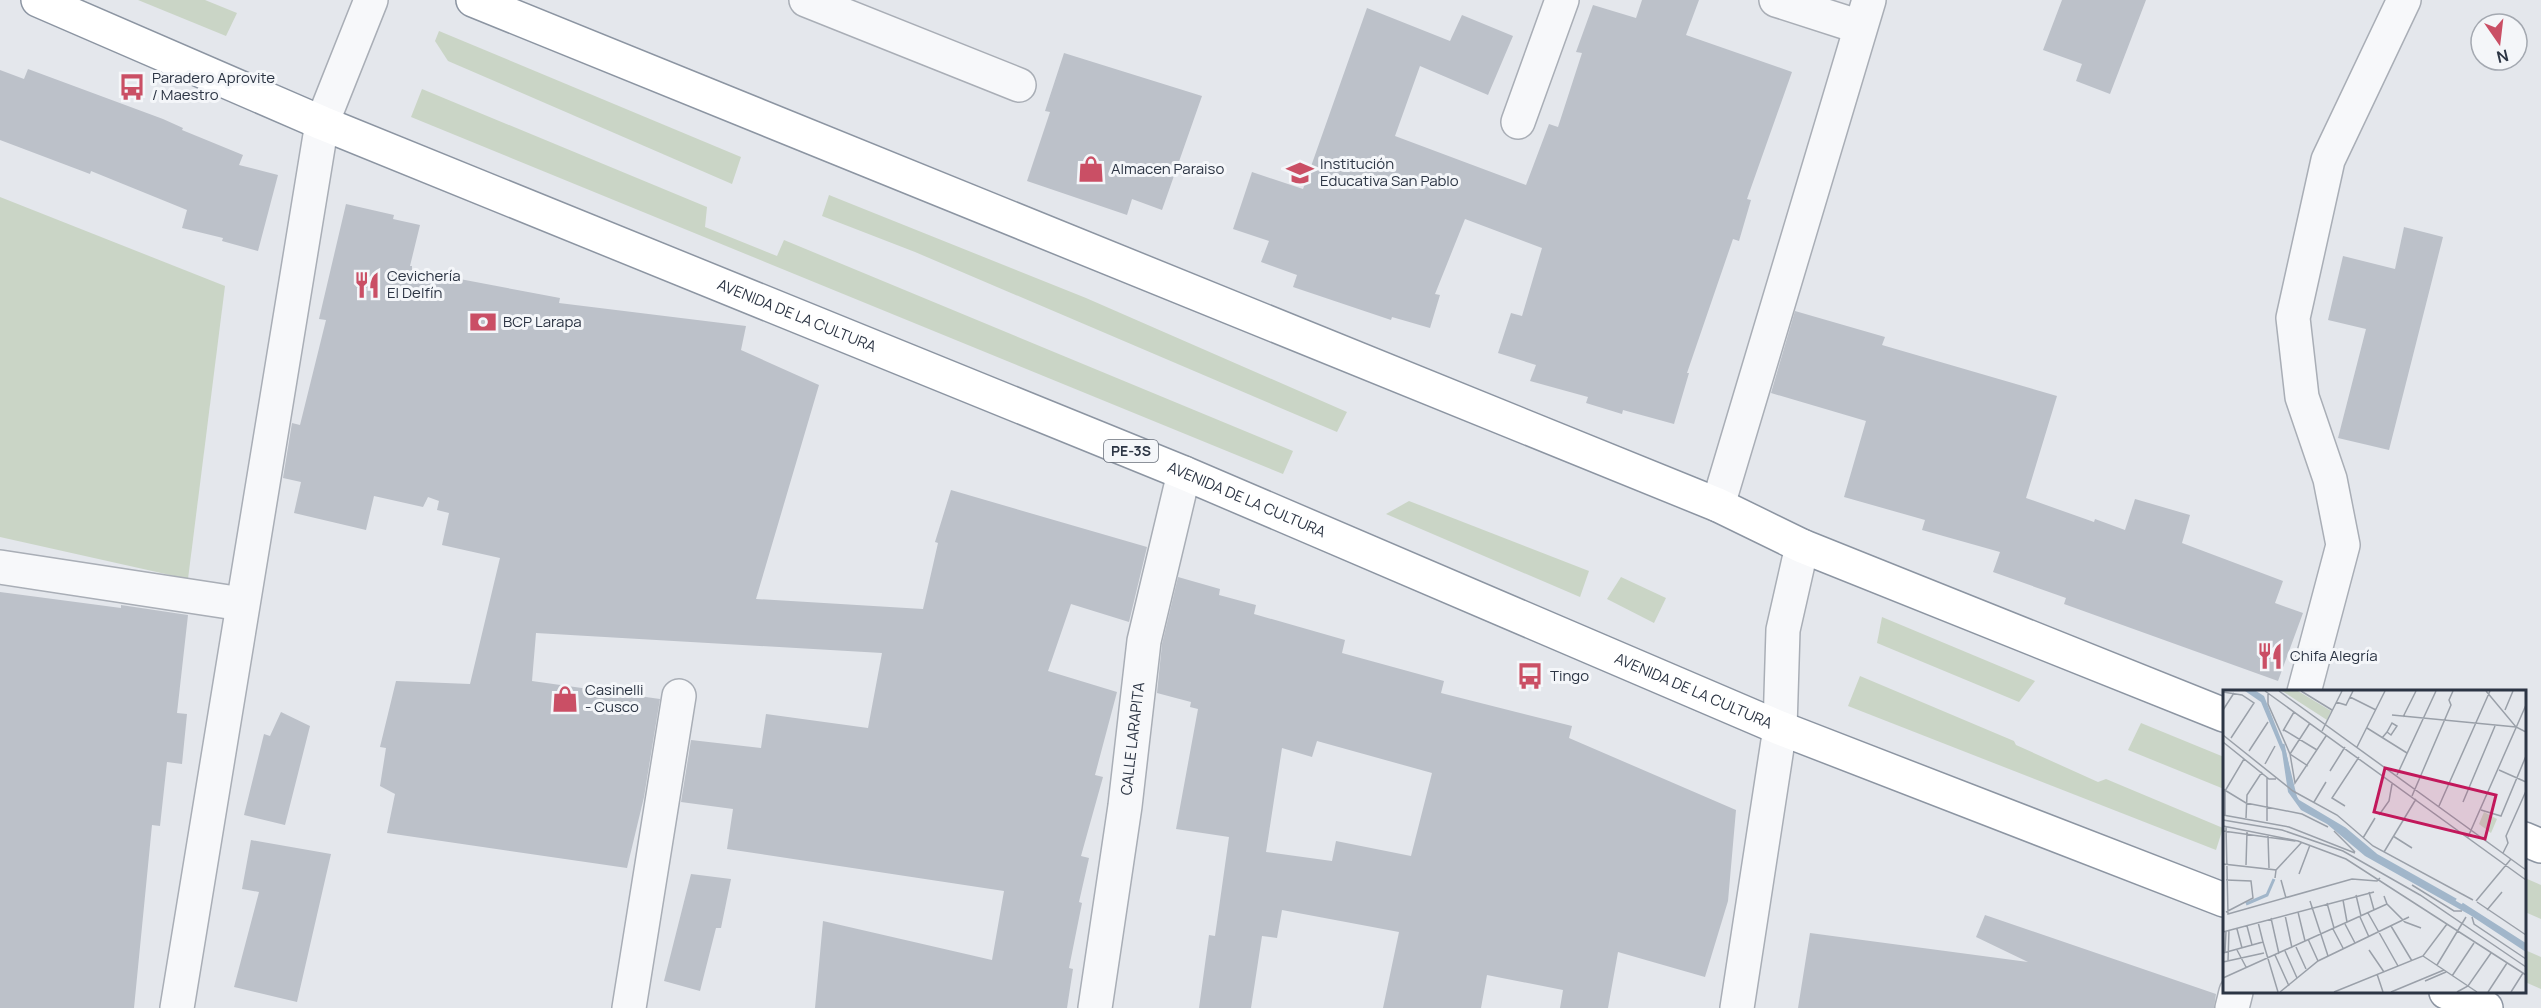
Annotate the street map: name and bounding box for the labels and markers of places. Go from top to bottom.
place label: Paradero Aprovite / Maestro [152,67,275,105]
bus stop icon: Paradero Aprovite / Maestro [117,72,147,102]
place label: Institución Educativa San Pablo [1320,153,1459,191]
shop icon: Almacen Paraiso [1076,154,1106,184]
place label: Almacen Paraiso [1111,158,1224,179]
school or university icon: Institución Educativa San Pablo [1285,158,1315,188]
place label: Cevichería El Delfín [387,265,461,303]
restaurant icon: Cevichería El Delfín [352,270,382,300]
bank icon: BCP Larapa [468,307,498,337]
place label: BCP Larapa [503,311,582,332]
restaurant icon: Chifa Alegría [2255,641,2285,671]
place label: Chifa Alegría [2290,645,2377,666]
bus stop icon: Tingo [1515,661,1545,691]
place label: Tingo [1550,665,1589,686]
place label: Casinelli - Cusco [585,679,644,717]
shop icon: Casinelli - Cusco [550,684,580,714]

